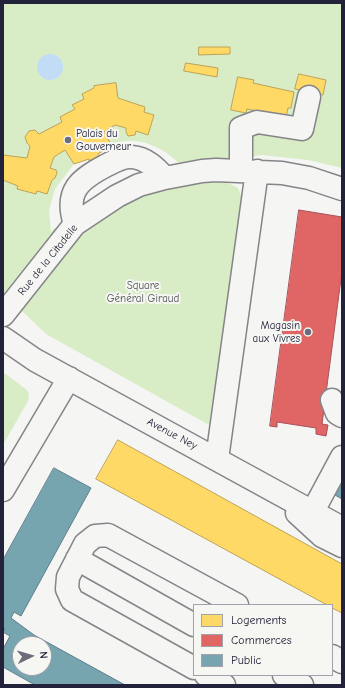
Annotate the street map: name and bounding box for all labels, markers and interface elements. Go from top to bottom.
place label: Palais du Gouverneur [76,127,131,153]
marker: Palais du Gouverneur [63,135,73,145]
street label: Rue de la Citadelle [15,222,81,298]
park label: Square Général Giraud [107,279,179,305]
place label: Magasin aux Vivres [253,319,300,345]
marker: Magasin aux Vivres [303,327,313,337]
street label: Avenue Ney [145,415,199,453]
legend [193,604,333,676]
text: Logements [231,613,287,627]
text: Commerces [231,633,292,647]
north arrow [12,636,52,676]
text: N [37,651,50,659]
text: Public [231,653,261,667]

